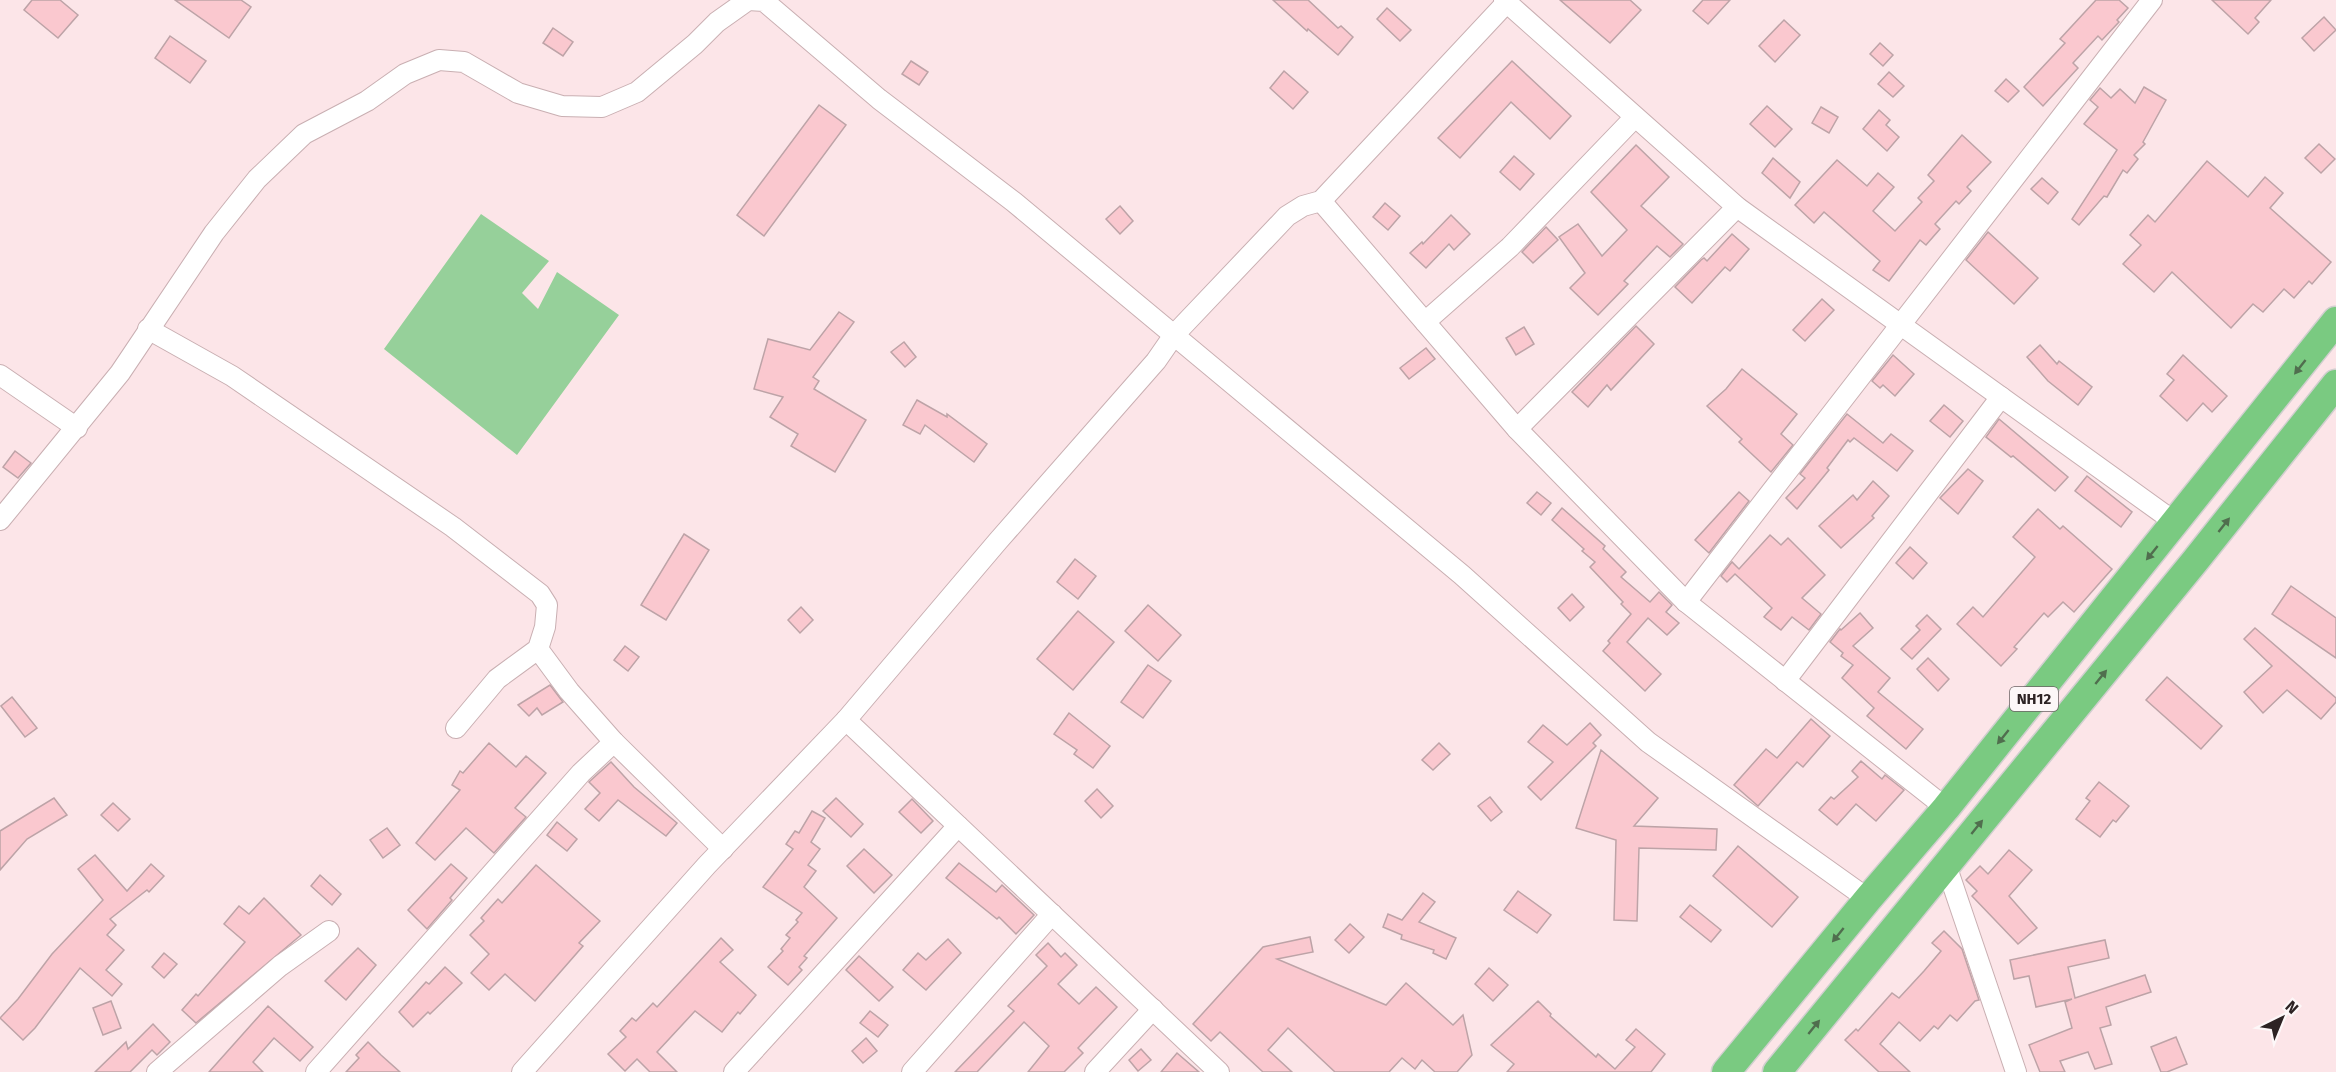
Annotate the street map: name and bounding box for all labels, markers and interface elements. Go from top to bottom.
one-way arrow [2293,359,2306,375]
one-way arrow [2218,518,2230,533]
one-way arrow [2147,545,2159,560]
one-way arrow [2094,669,2107,684]
road number: NH12 [2010,687,2058,711]
one-way arrow [1997,729,2010,745]
one-way arrow [1971,819,1984,835]
one-way arrow [1832,927,1845,942]
north arrow [2252,988,2312,1048]
text: N [2282,997,2302,1018]
one-way arrow [1807,1019,1820,1035]

